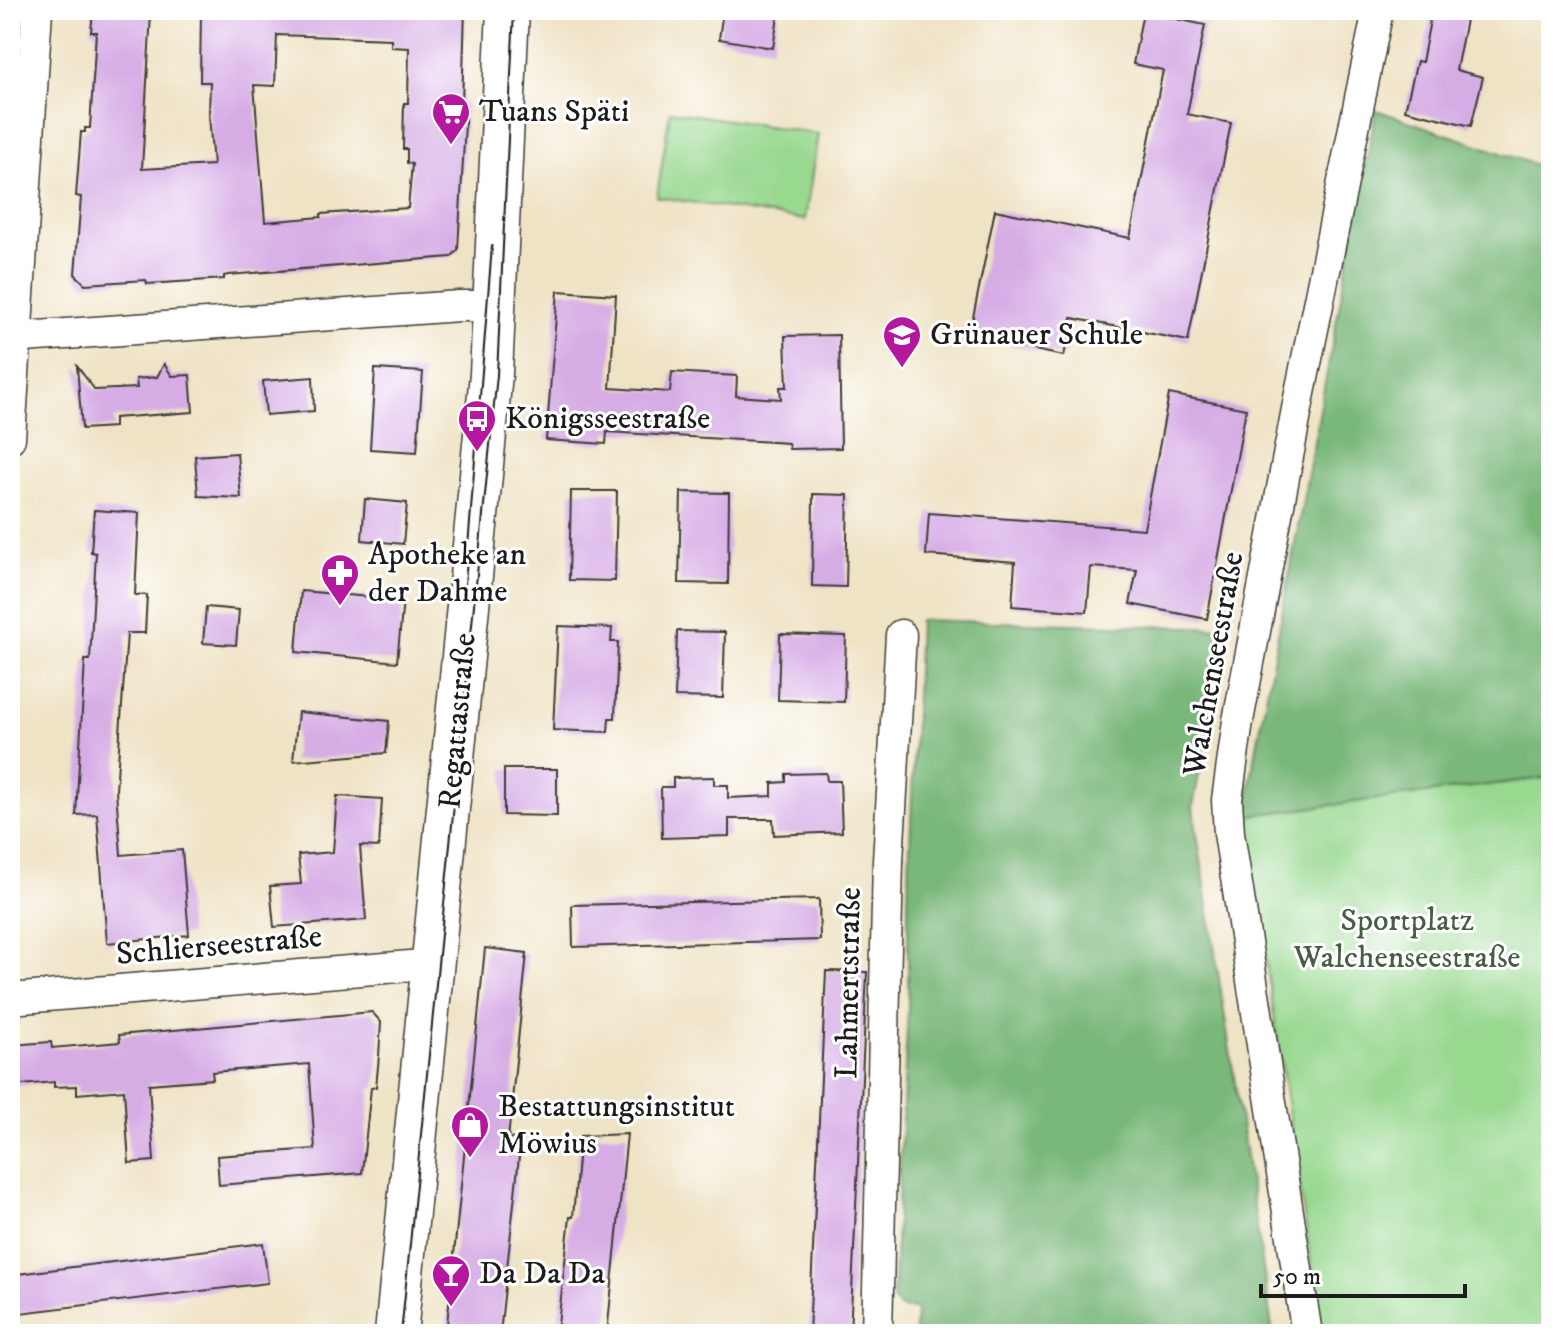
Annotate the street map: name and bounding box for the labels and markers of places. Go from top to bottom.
supermarket icon: Tuans Späti [430,91,472,146]
place label: Tuans Späti [479,92,629,132]
school or university icon: Grünauer Schule [881,314,923,369]
place label: Grünauer Schule [930,315,1143,355]
bus stop icon: Königsseestraße [456,398,498,453]
place label: Königsseestraße [505,399,710,439]
place label: Apotheke an der Dahme [368,535,526,612]
pharmacy icon: Apotheke an der Dahme [319,552,361,607]
place label: Bestattungsinstitut Möwius [498,1087,735,1164]
shop icon: Bestattungsinstitut Möwius [449,1104,491,1159]
bar icon: Da Da Da [430,1253,472,1308]
place label: Da Da Da [479,1254,605,1294]

